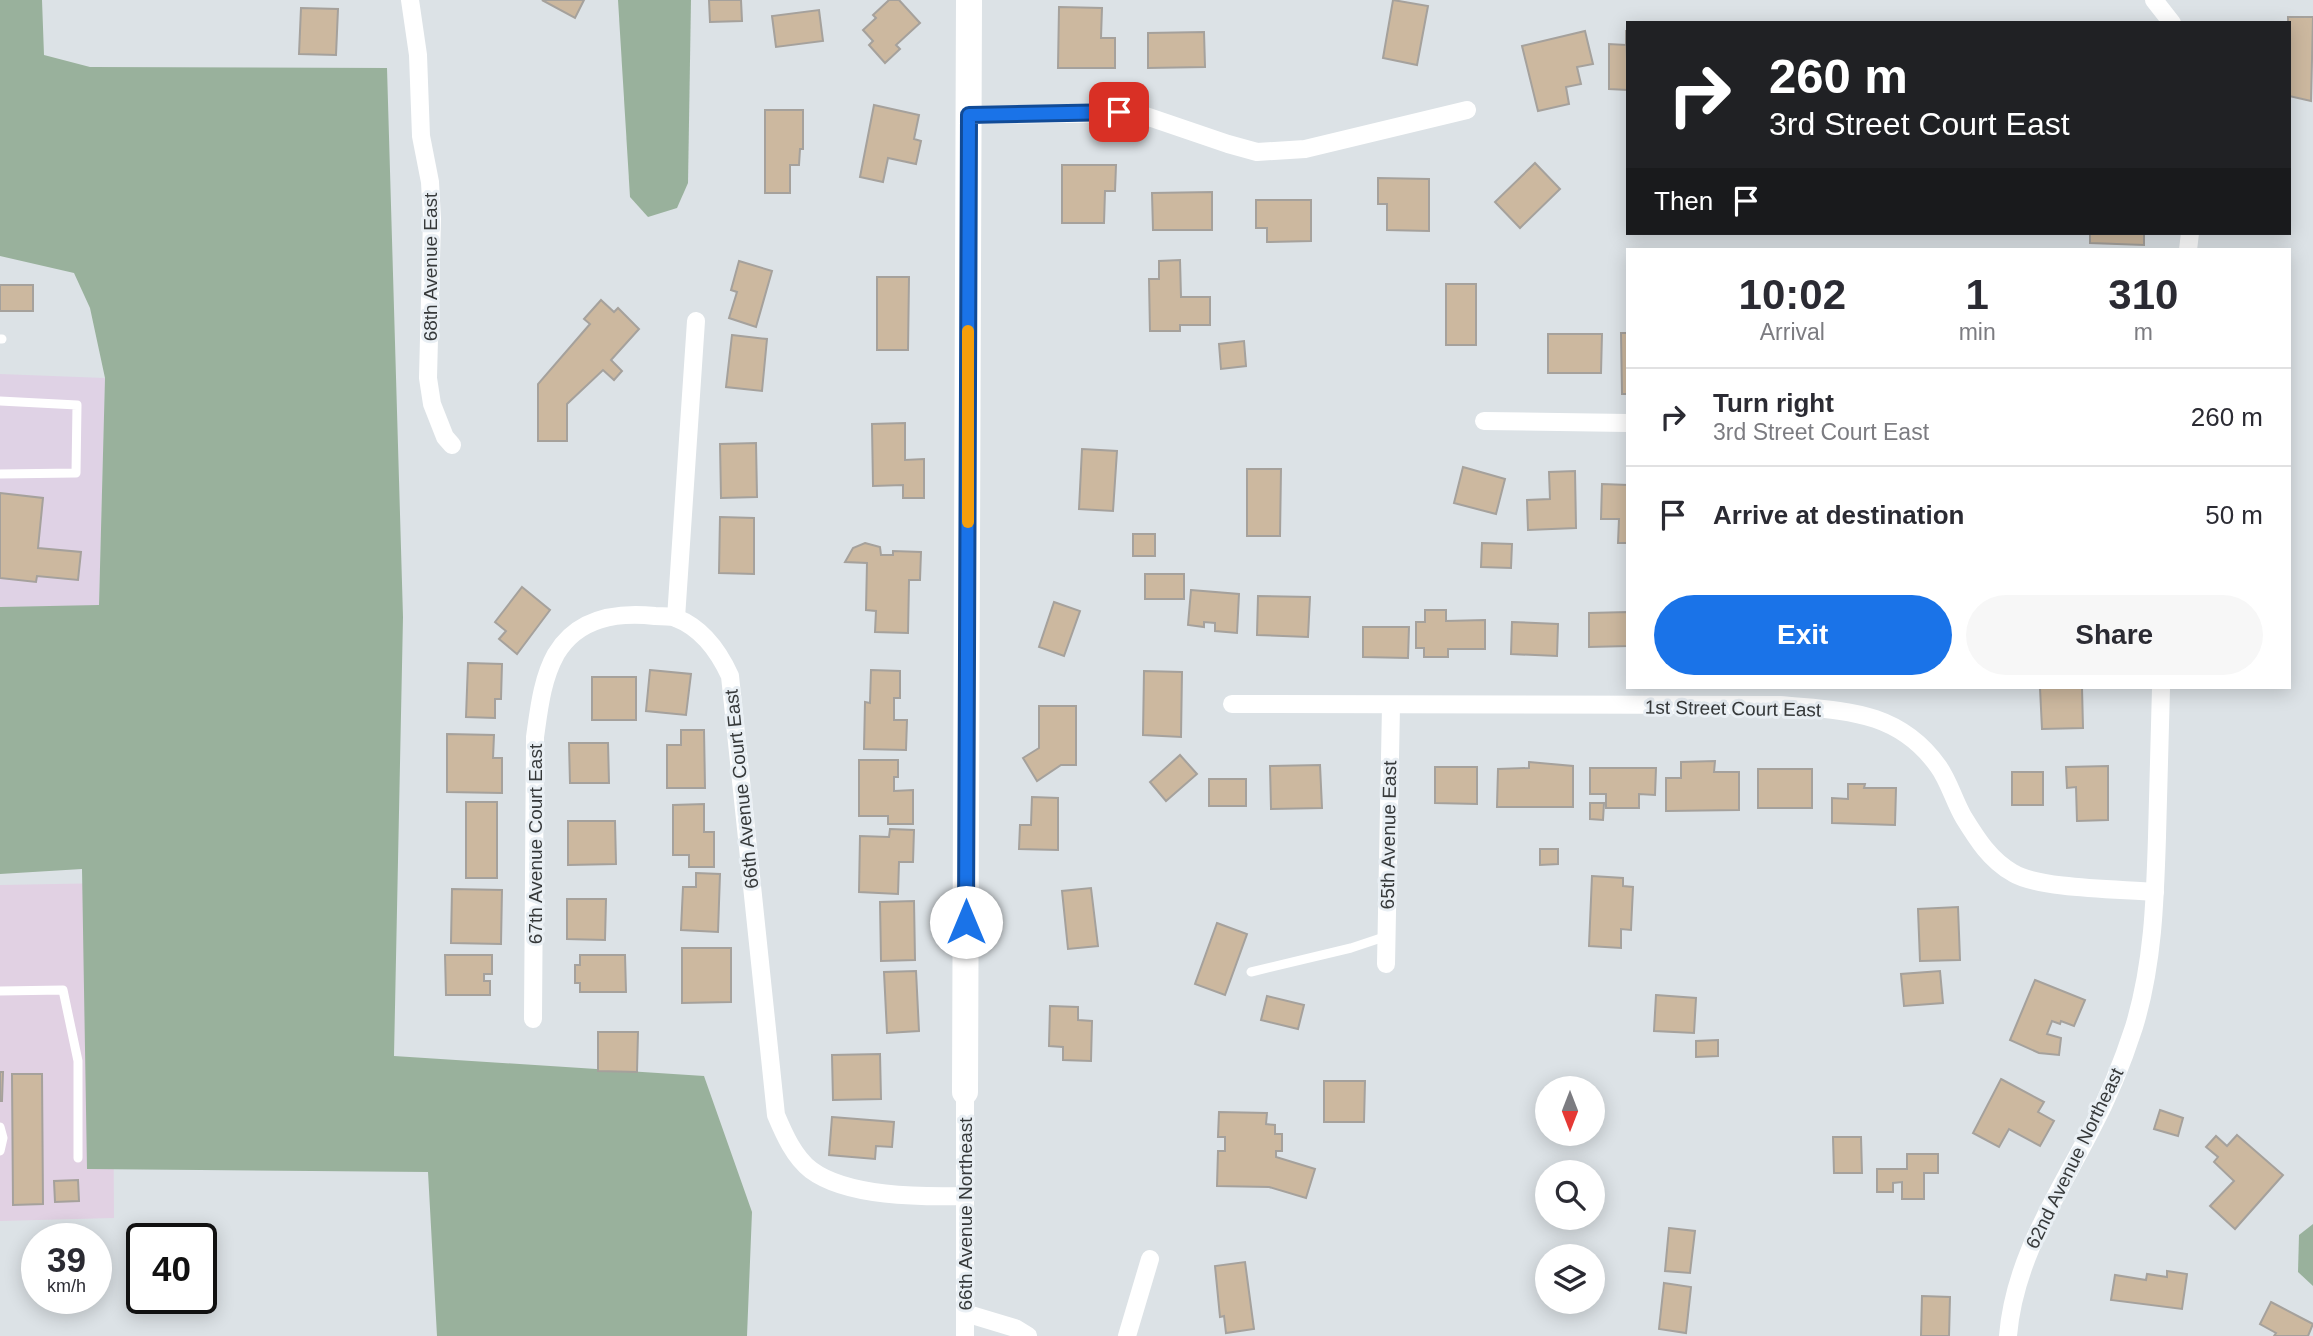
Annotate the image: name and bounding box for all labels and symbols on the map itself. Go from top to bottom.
pin [1089,82,1149,142]
street label: 68th Avenue East [420,192,441,341]
street label: 66th Avenue Court East [721,688,762,890]
street label: 1st Street Court East [1645,696,1822,721]
street label: 67th Avenue Court East [525,743,546,944]
street label: 65th Avenue East [1377,760,1400,909]
position arrow [929,885,1003,959]
street label: 62nd Avenue Northeast [2022,1064,2128,1252]
north arrow [1535,1076,1605,1146]
street label: 66th Avenue Northeast [955,1117,976,1310]
speed limit sign: 40 [126,1223,217,1314]

